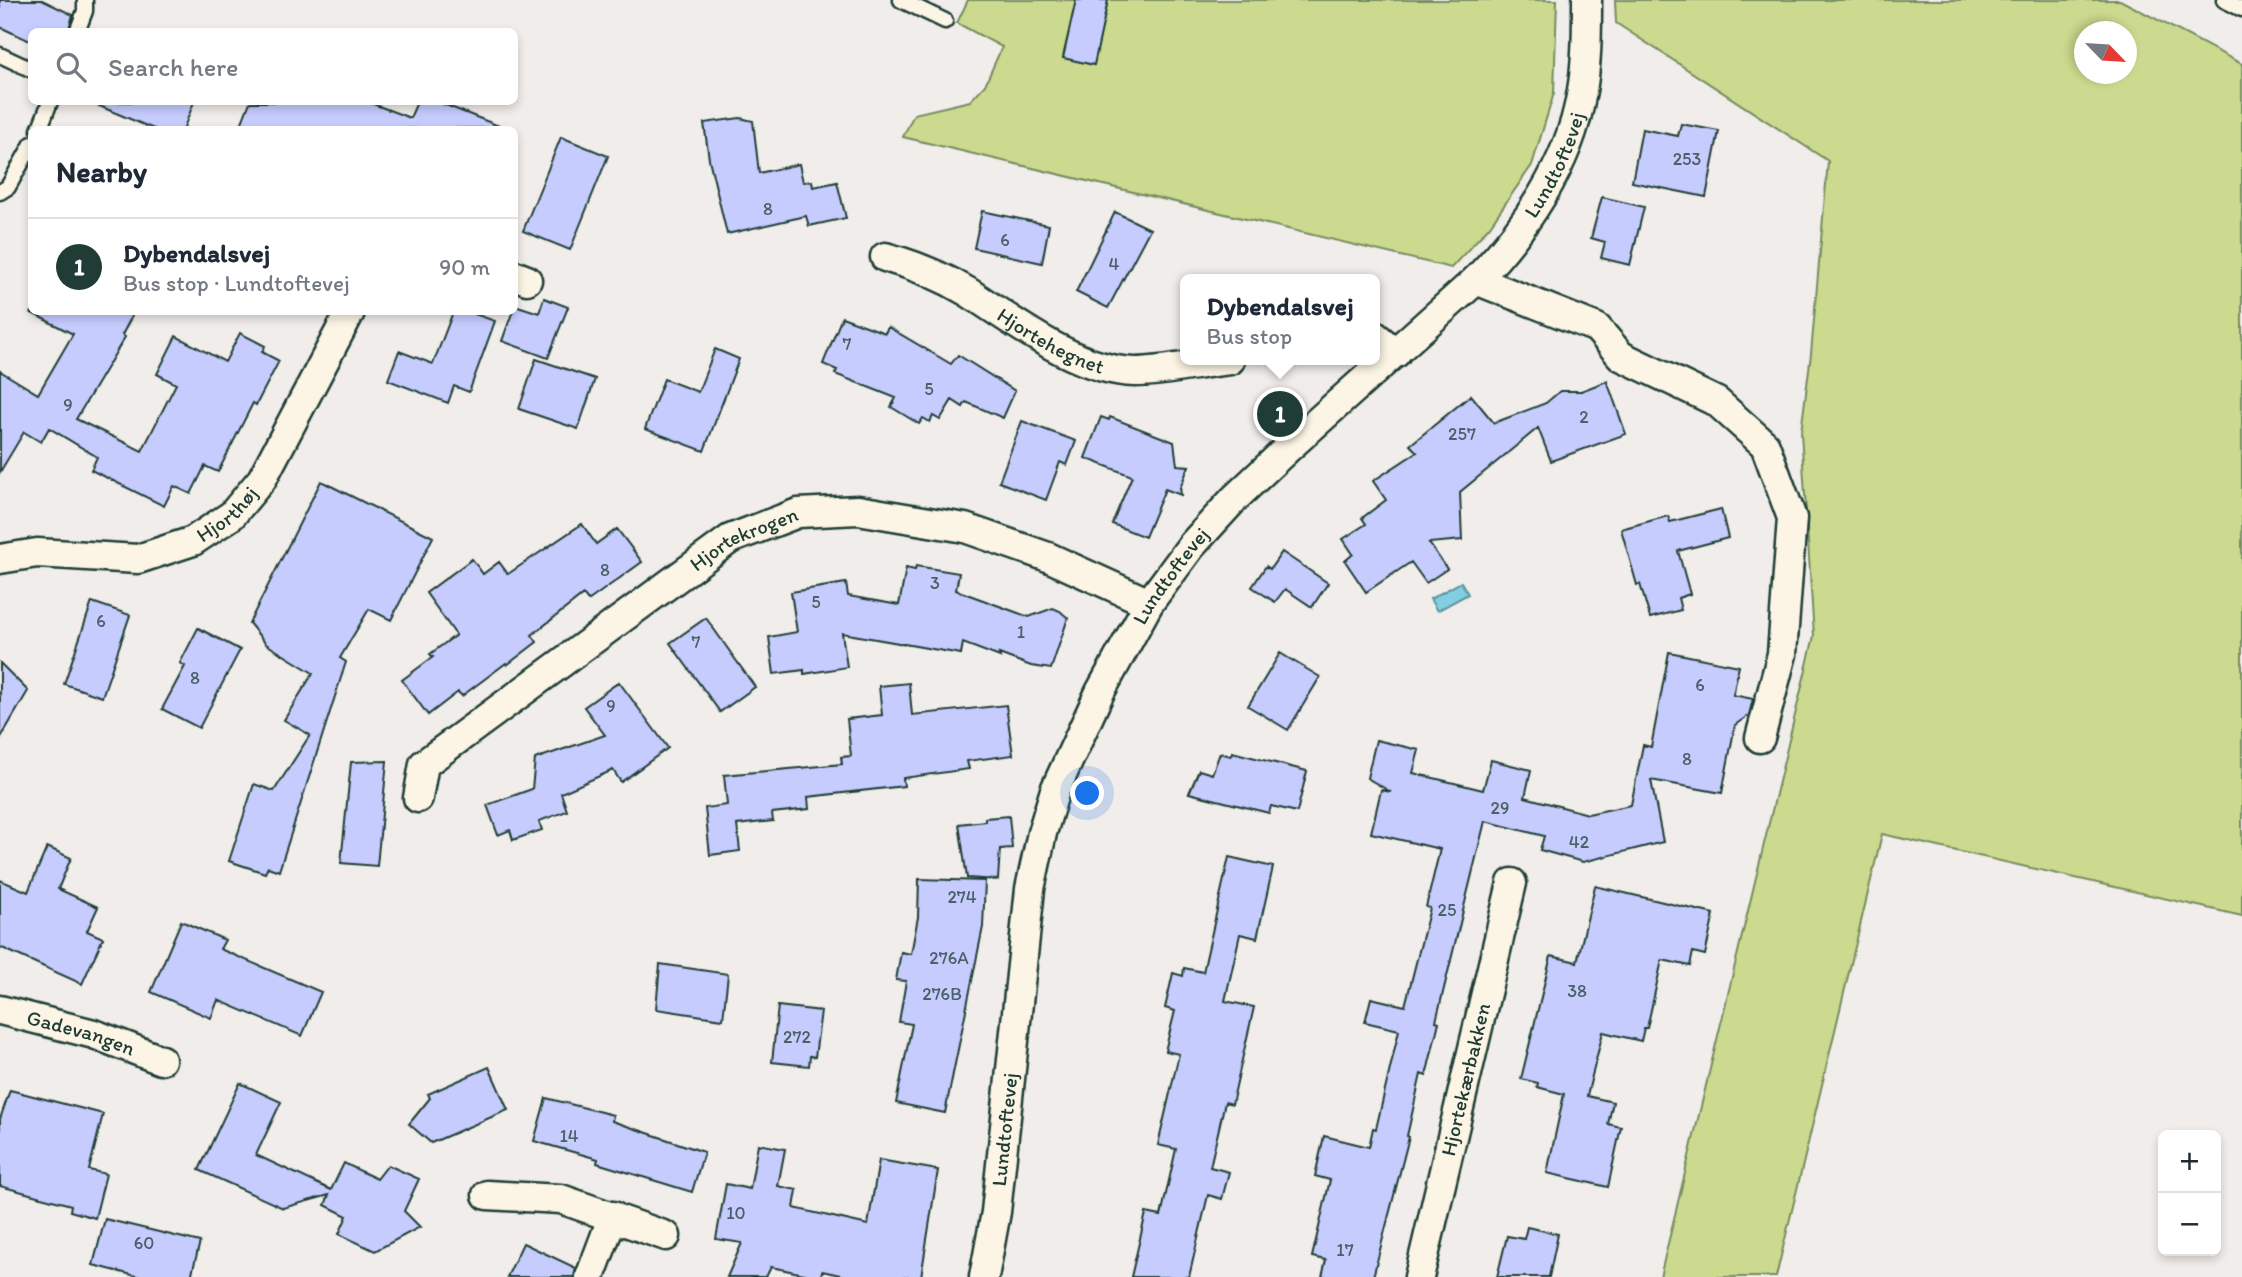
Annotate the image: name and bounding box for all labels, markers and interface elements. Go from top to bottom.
north arrow [2074,21,2137,84]
search box [28,28,518,105]
icon: search [52,48,90,86]
text: Search here [108,51,238,83]
street label: Lundtoftevej [1518,109,1589,222]
house number: 253 [1673,148,1702,170]
text: Nearby [56,153,147,190]
house number: 8 [763,198,773,220]
house number: 6 [1000,229,1010,251]
text: Dybendalsvej [123,237,270,269]
text: 1 [74,253,84,281]
text: 90 m [439,253,490,281]
house number: 4 [1109,253,1120,275]
text: Bus stop · Lundtoftevej [123,269,350,297]
popup [1180,274,1380,365]
text: Dybendalsvej [1206,290,1354,322]
street label: Hjortehegnet [993,302,1107,379]
text: Bus stop [1206,322,1292,350]
house number: 7 [843,333,852,355]
house number: 5 [924,378,934,400]
pin: 1 [1257,388,1303,440]
house number: 9 [63,394,73,416]
house number: 2 [1579,406,1589,428]
house number: 257 [1448,423,1476,445]
street label: Hjorthøj [191,481,263,547]
street label: Hjortekrogen [685,501,802,576]
street label: Lundtoftevej [1127,522,1214,629]
house number: 8 [600,559,610,581]
house number: 3 [930,572,940,594]
house number: 5 [811,591,821,613]
house number: 6 [96,610,106,632]
house number: 1 [1017,621,1025,643]
house number: 7 [692,631,701,653]
house number: 8 [190,667,200,689]
house number: 6 [1695,674,1705,696]
house number: 9 [606,695,616,717]
house number: 8 [1682,748,1692,770]
your location [1070,776,1104,810]
house number: 29 [1491,797,1509,819]
house number: 42 [1569,831,1590,853]
house number: 274 [947,886,977,908]
house number: 25 [1438,899,1456,921]
house number: 276A [929,947,969,969]
house number: 38 [1567,980,1587,1002]
house number: 276B [922,983,962,1005]
street label: Hjortekærbakken [1435,1000,1495,1158]
street label: Gadevangen [24,1004,139,1061]
house number: 272 [783,1026,811,1048]
street label: Lundtoftevej [986,1071,1023,1188]
house number: 14 [559,1125,579,1147]
map controls [2158,1130,2221,1256]
button: + [2158,1130,2221,1193]
button: − [2158,1193,2221,1256]
house number: 10 [726,1202,746,1224]
house number: 60 [134,1232,154,1254]
house number: 17 [1336,1239,1354,1261]

